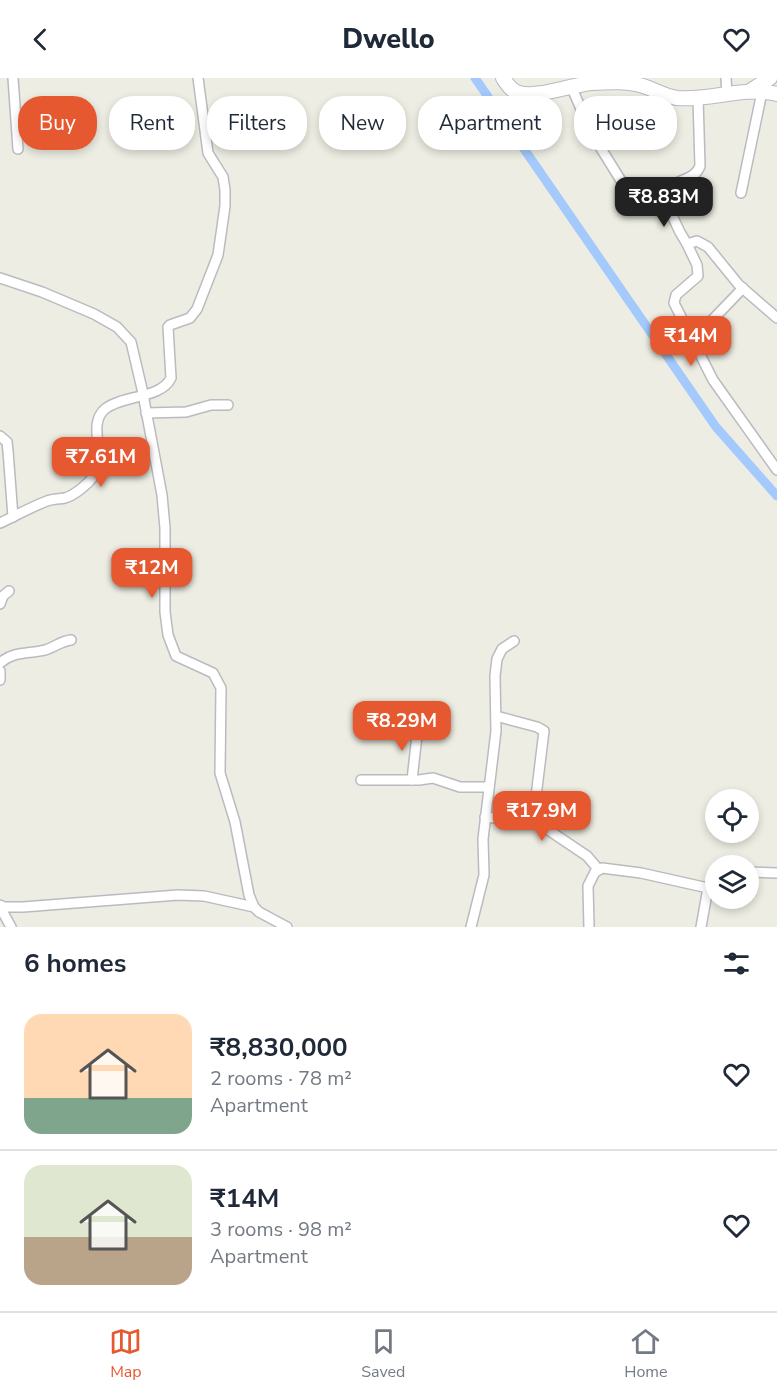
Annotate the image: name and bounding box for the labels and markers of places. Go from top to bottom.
pin: ₹8.83M [615,177,713,228]
pin: ₹14M [655,316,727,367]
pin: ₹7.61M [52,437,150,488]
pin: ₹12M [116,548,188,599]
pin: ₹8.29M [353,701,451,752]
pin: ₹17.9M [493,791,591,842]

